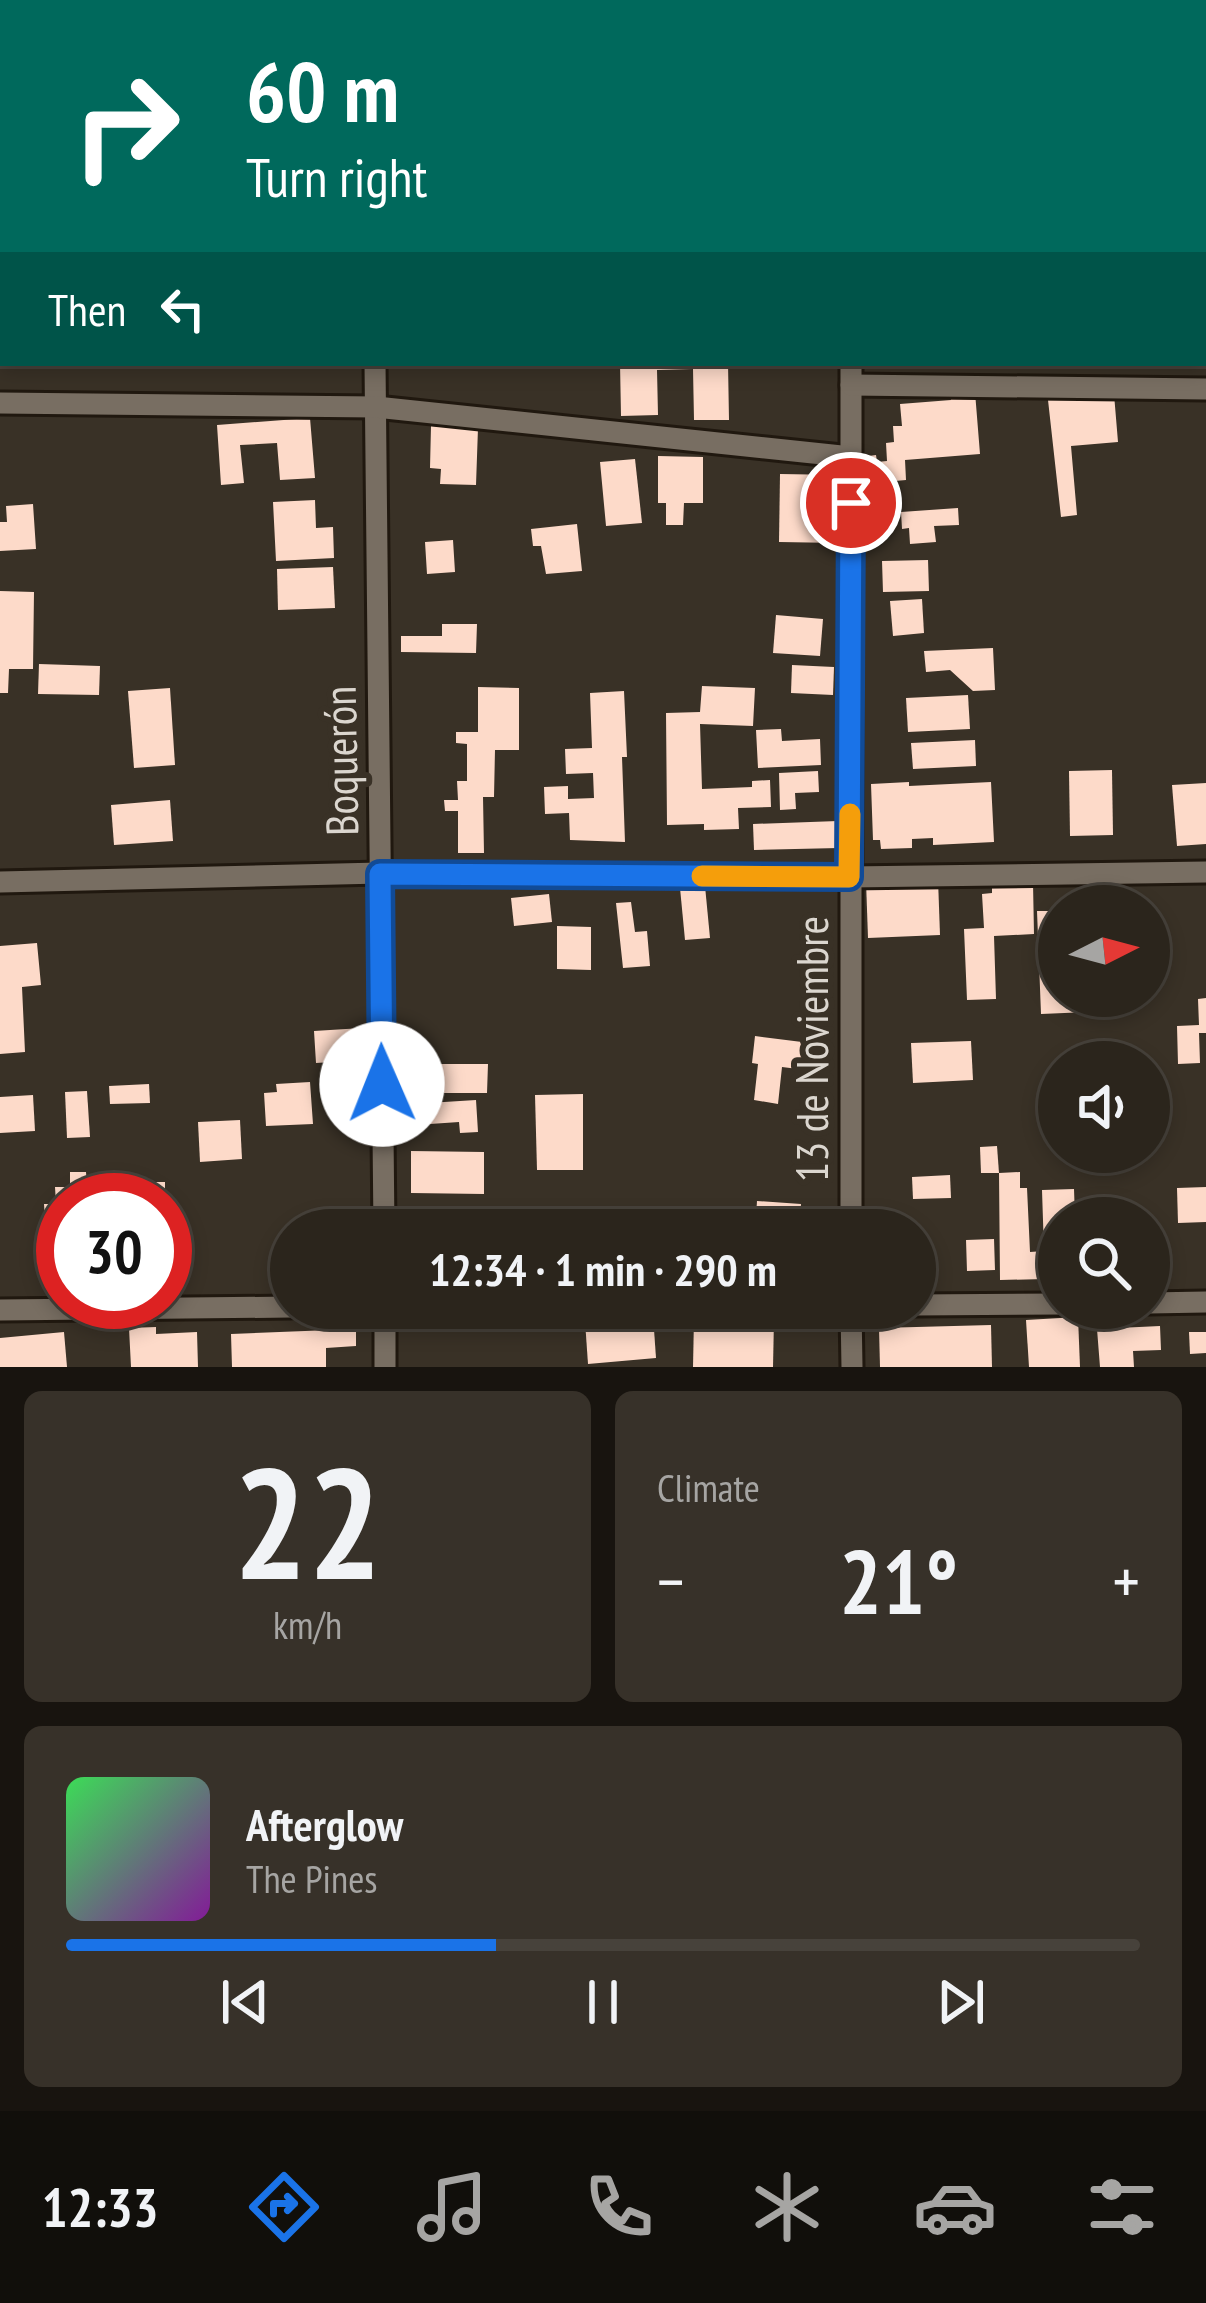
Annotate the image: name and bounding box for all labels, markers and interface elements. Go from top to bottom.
text: 60 m [246,36,399,145]
icon: right [48,48,204,204]
text: Turn right [246,142,427,212]
icon: left [150,276,216,342]
text: Then [48,280,126,338]
pin [800,452,902,554]
icon: arrive [818,470,884,536]
street label: Boquerón [310,686,370,836]
north arrow [1038,885,1170,1017]
map controls [1038,885,1170,1329]
street label: 13 de Noviembre [782,916,840,1182]
position arrow [319,1021,445,1147]
button: sound [1038,1041,1170,1173]
speed limit sign: 30 [36,1173,192,1329]
button: search [1038,1197,1170,1329]
text: 12:34 · 1 min · 290 m [429,1240,777,1298]
text: 22 [233,1420,382,1622]
text: Climate [657,1462,760,1513]
text: 21° [839,1522,958,1639]
text: − [657,1538,684,1623]
text: + [1113,1538,1140,1623]
text: km/h [273,1599,342,1650]
text: Afterglow [246,1795,403,1853]
text: The Pines [246,1853,377,1904]
icon: previous [212,1969,278,2035]
icon: pause [570,1969,636,2035]
icon: next [928,1969,994,2035]
icon: directions [242,2165,326,2249]
icon: music [410,2165,494,2249]
icon: phone [577,2165,661,2249]
icon: climate [745,2165,829,2249]
icon: car [913,2165,997,2249]
icon: filters [1080,2165,1164,2249]
text: 12:33 [42,2172,159,2242]

